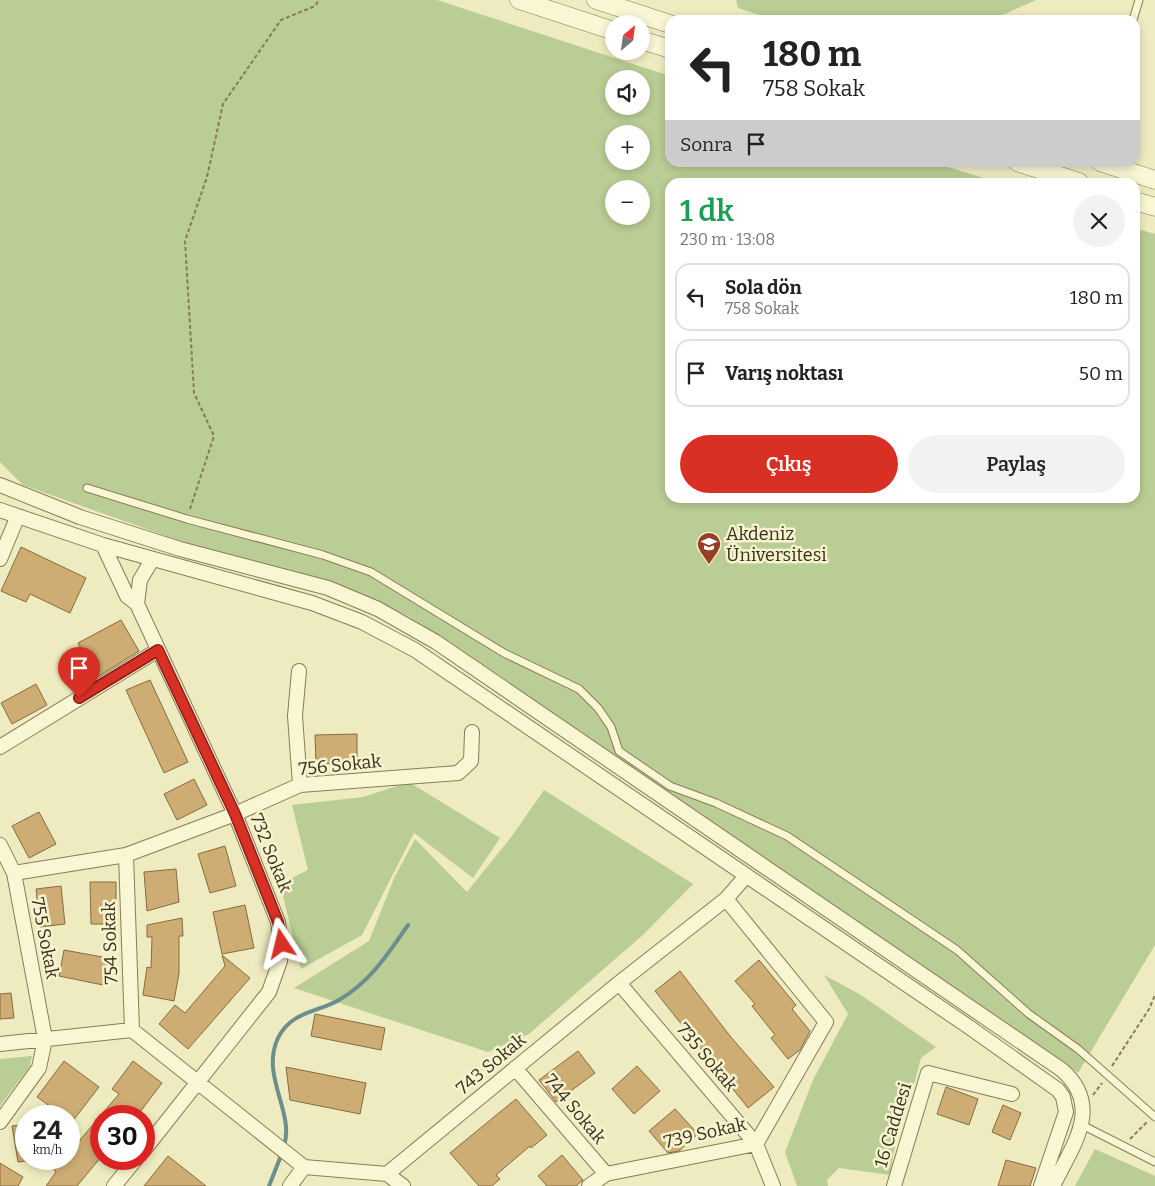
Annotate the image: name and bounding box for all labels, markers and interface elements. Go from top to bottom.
north arrow [605,15,650,60]
map controls [605,15,650,225]
text: 180 m [763,33,861,75]
icon: left [680,35,745,100]
button: sound [605,70,650,115]
text: 758 Sokak [763,75,865,102]
button: + [605,125,650,170]
icon: arrive [742,130,770,158]
text: Sonra [680,133,732,156]
button: − [605,180,650,225]
text: 1 dk [680,193,734,229]
button: close [1073,195,1125,247]
text: 230 m · 13:08 [680,230,775,249]
text: Sola dön [725,276,802,299]
icon: left [682,283,710,311]
text: 180 m [1070,286,1123,309]
text: 758 Sokak [725,299,799,318]
icon: arrive [682,359,710,387]
text: Varış noktası [725,362,843,385]
text: 50 m [1079,362,1123,385]
button: Çıkış [680,435,898,493]
button: Paylaş [908,435,1125,493]
place label: Akdeniz Üniversitesi [726,523,827,566]
school or university icon: Akdeniz Üniversitesi [696,531,722,565]
pin [58,647,100,698]
icon: arrive [65,654,93,682]
street label: 756 Sokak [297,750,383,780]
street label: 732 Sokak [245,810,297,896]
street label: 755 Sokak [26,896,64,981]
street label: 754 Sokak [98,900,122,985]
position arrow [255,917,307,969]
street label: 735 Sokak [672,1018,743,1096]
street label: 743 Sokak [452,1028,531,1099]
street label: 744 Sokak [540,1070,611,1149]
street label: 16 Caddesi [870,1080,916,1170]
speed limit sign: 30 [90,1105,155,1170]
street label: 739 Sokak [662,1113,749,1153]
text: 24 [33,1116,62,1146]
text: km/h [33,1143,62,1157]

